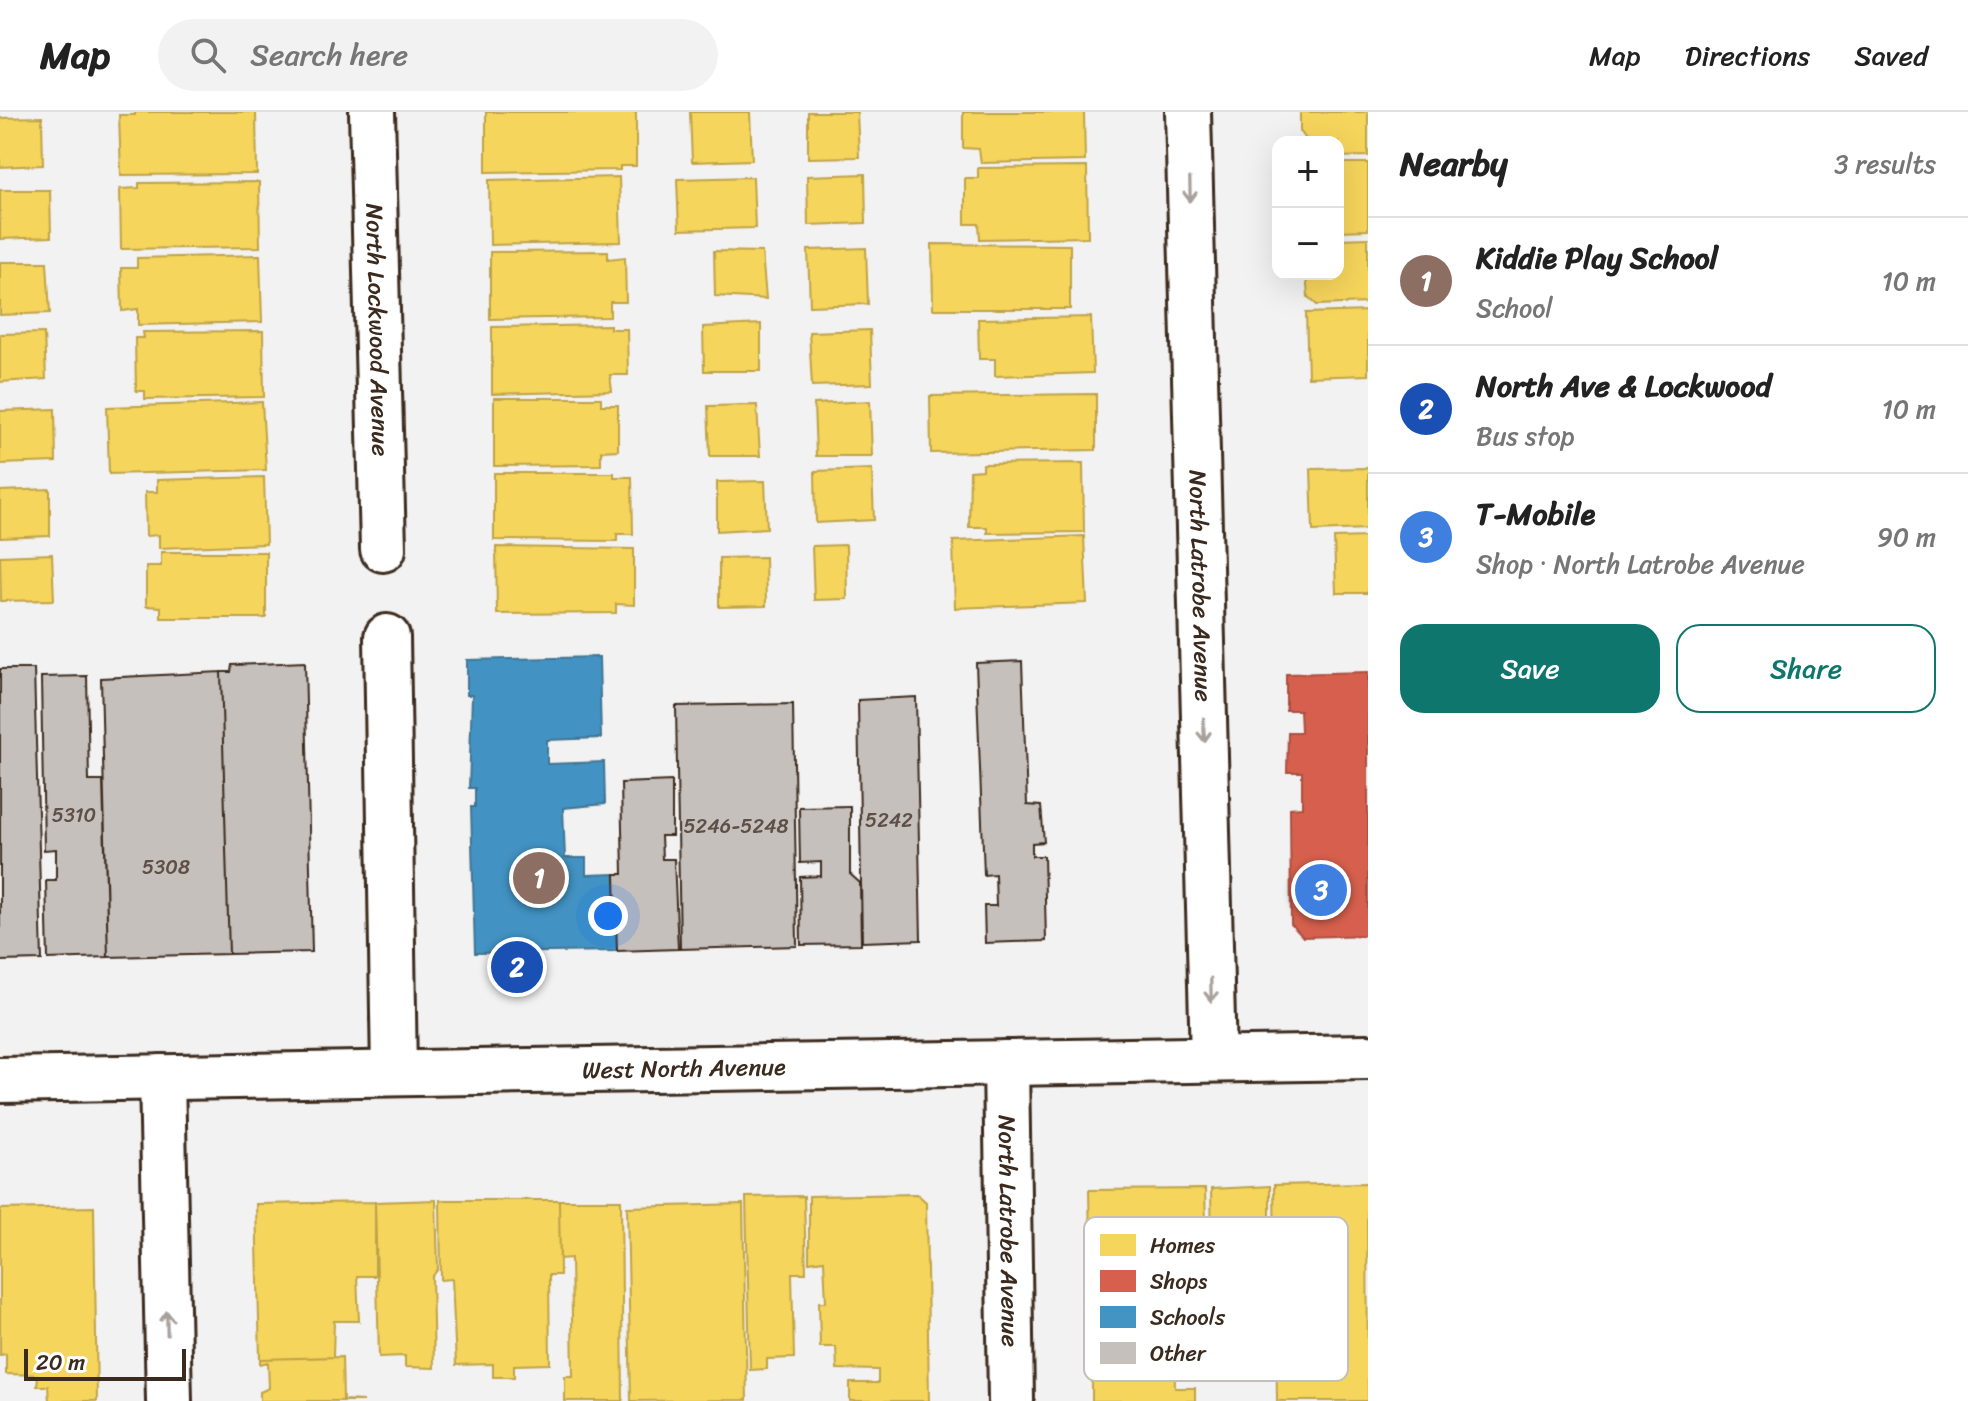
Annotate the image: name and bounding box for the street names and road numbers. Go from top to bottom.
street label: North Lockwood Avenue [353,203,402,457]
street label: North Latrobe Avenue [1176,469,1225,702]
street label: West North Avenue [582,1046,786,1091]
street label: North Latrobe Avenue [986,1115,1031,1347]

